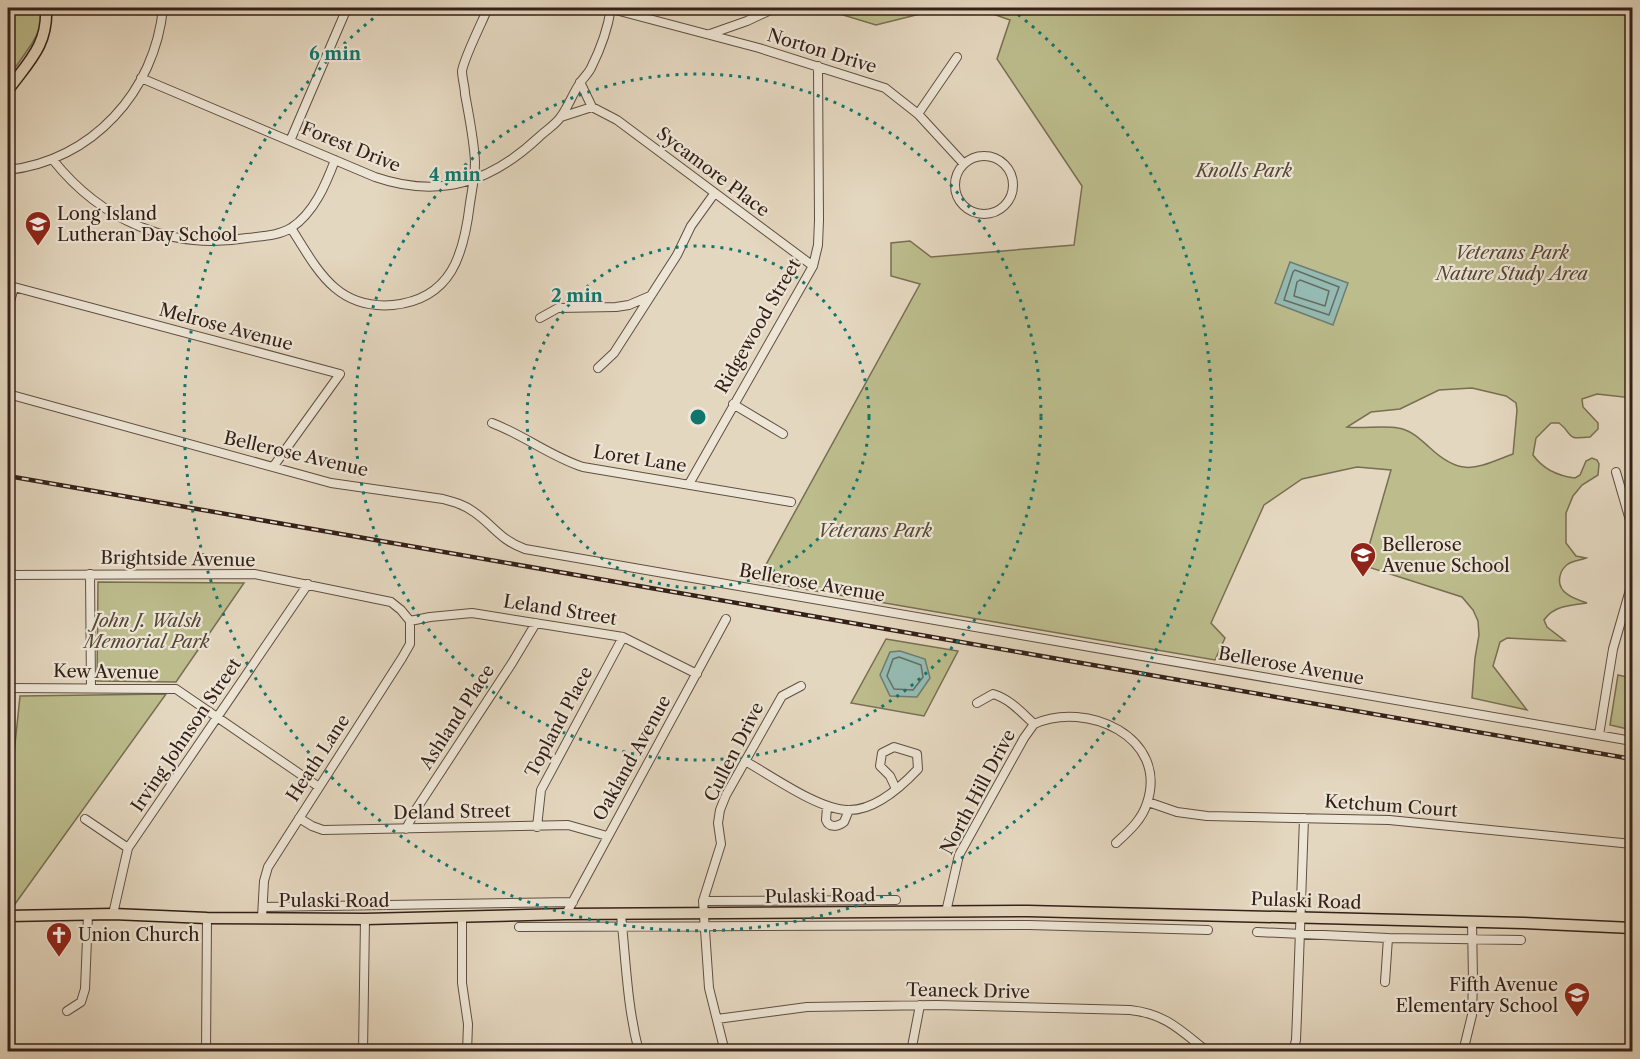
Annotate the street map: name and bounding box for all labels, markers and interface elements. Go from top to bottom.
street label: Norton Drive [765,24,879,78]
text: 6 min [309,43,362,65]
street label: Forest Drive [298,117,404,177]
street label: Sycamore Place [652,122,774,222]
park label: Knolls Park [1194,160,1293,182]
text: 4 min [429,164,482,186]
place label: Long Island Lutheran Day School [57,203,237,246]
school or university icon: Long Island Lutheran Day School [23,209,53,247]
park label: Veterans Park Nature Study Area [1434,242,1588,285]
street label: Ridgewood Street [710,254,806,397]
text: 2 min [551,285,604,307]
street label: Melrose Avenue [157,299,295,355]
centre of rings [688,407,708,427]
street label: Bellerose Avenue [222,427,370,481]
street label: Loret Lane [592,441,688,477]
park label: Veterans Park [818,520,933,542]
place label: Bellerose Avenue School [1381,534,1510,577]
school or university icon: Bellerose Avenue School [1348,540,1378,578]
street label: Brightside Avenue [100,547,256,571]
street label: Bellerose Avenue [737,559,887,607]
street label: Leland Street [502,590,619,630]
park label: John J. Walsh Memorial Park [82,610,210,653]
street label: Bellerose Avenue [1216,642,1366,690]
street label: Irving Johnson Street [126,653,246,816]
street label: Kew Avenue [53,660,159,684]
street label: Ashland Place [414,660,499,774]
street label: Topland Place [521,663,597,781]
street label: Oakland Avenue [588,691,676,825]
street label: Cullen Drive [700,699,768,805]
street label: Heath Lane [282,710,354,806]
street label: North Hill Drive [936,726,1020,858]
street label: Ketchum Court [1324,790,1459,822]
street label: Deland Street [393,800,512,824]
street label: Pulaski Road [764,884,876,908]
street label: Pulaski Road [1250,888,1362,914]
street label: Pulaski Road [279,890,389,912]
church icon: Union Church [44,920,74,958]
place label: Union Church [78,924,200,946]
place label: Fifth Avenue Elementary School [1395,974,1558,1017]
street label: Teaneck Drive [906,979,1030,1003]
school or university icon: Fifth Avenue Elementary School [1562,980,1592,1018]

